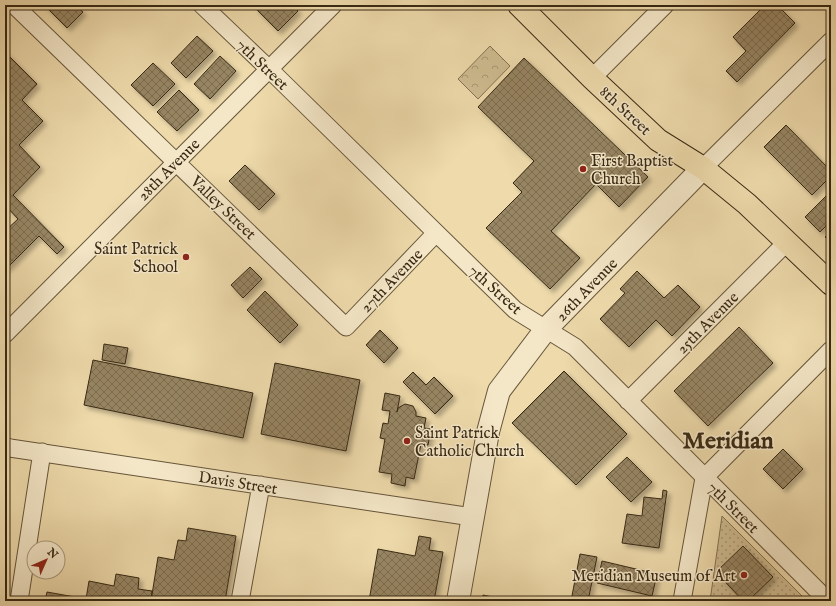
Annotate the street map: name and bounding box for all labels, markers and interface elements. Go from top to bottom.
street label: 7th Street [231,36,292,95]
street label: 8th Street [595,82,655,141]
street label: 28th Avenue [134,135,205,206]
place label: First Baptist Church [591,152,673,190]
marker: First Baptist Church [578,164,588,174]
street label: Valley Street [185,172,260,245]
place label: Saint Patrick School [94,240,179,278]
street label: 27th Avenue [357,245,428,318]
marker: Saint Patrick School [181,252,191,262]
street label: 26th Avenue [552,254,623,326]
street label: 7th Street [464,261,526,320]
street label: 25th Avenue [673,288,744,359]
place label: Saint Patrick Catholic Church [415,424,525,462]
district label: Meridian [683,426,774,457]
marker: Saint Patrick Catholic Church [402,436,412,446]
street label: Davis Street [197,468,279,500]
street label: 7th Street [703,478,763,539]
north arrow [26,540,66,580]
text: N [43,545,61,562]
place label: Meridian Museum of Art [572,567,737,587]
marker: Meridian Museum of Art [739,570,749,580]

